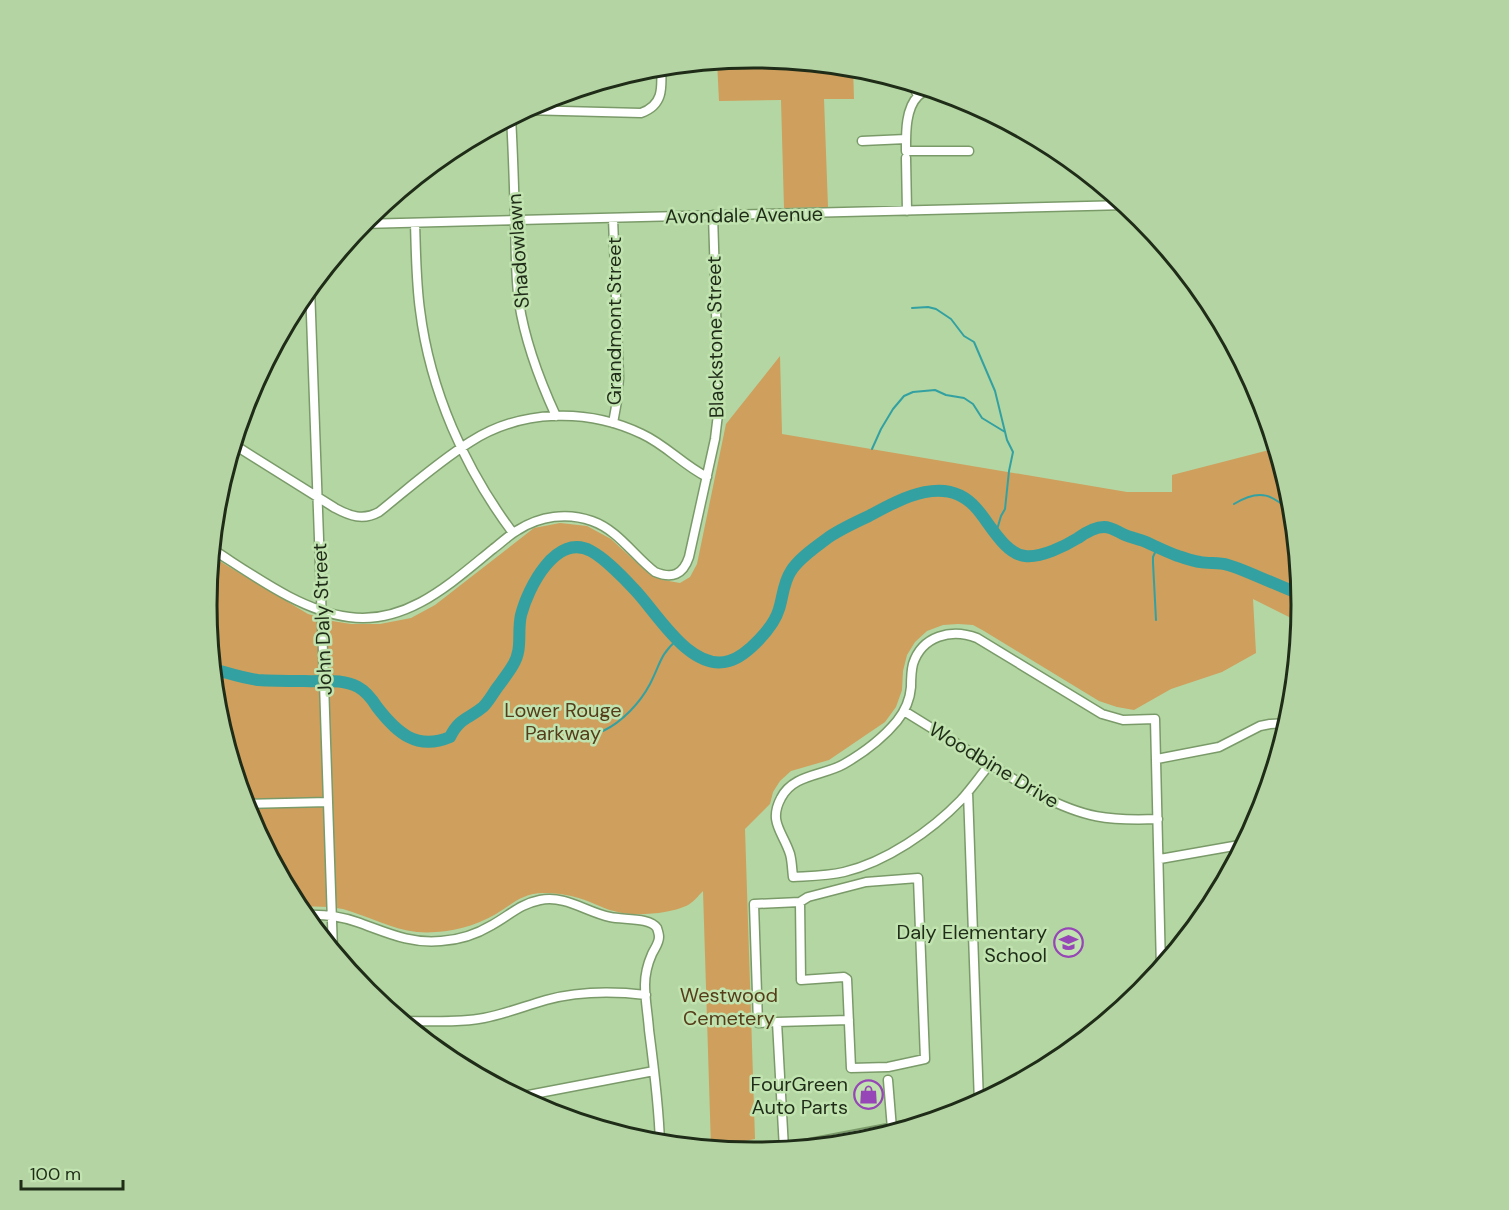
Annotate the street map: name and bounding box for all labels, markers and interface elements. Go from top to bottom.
street label: Shadowlawn [501,193,535,309]
street label: Avondale Avenue [665,201,823,229]
street label: Grandmont Street [601,237,627,405]
street label: Blackstone Street [701,256,729,418]
street label: John Daly Street [306,542,338,696]
park label: Lower Rouge Parkway [504,697,622,746]
street label: Woodbine Drive [924,716,1064,814]
place label: Daly Elementary School [896,919,1047,968]
school or university icon: Daly Elementary School [1052,927,1084,959]
park label: Westwood Cemetery [680,982,778,1031]
place label: FourGreen Auto Parts [751,1071,848,1120]
shop icon: FourGreen Auto Parts [853,1079,885,1111]
scale bar [21,1153,123,1191]
text: 100 m [30,1162,81,1186]

